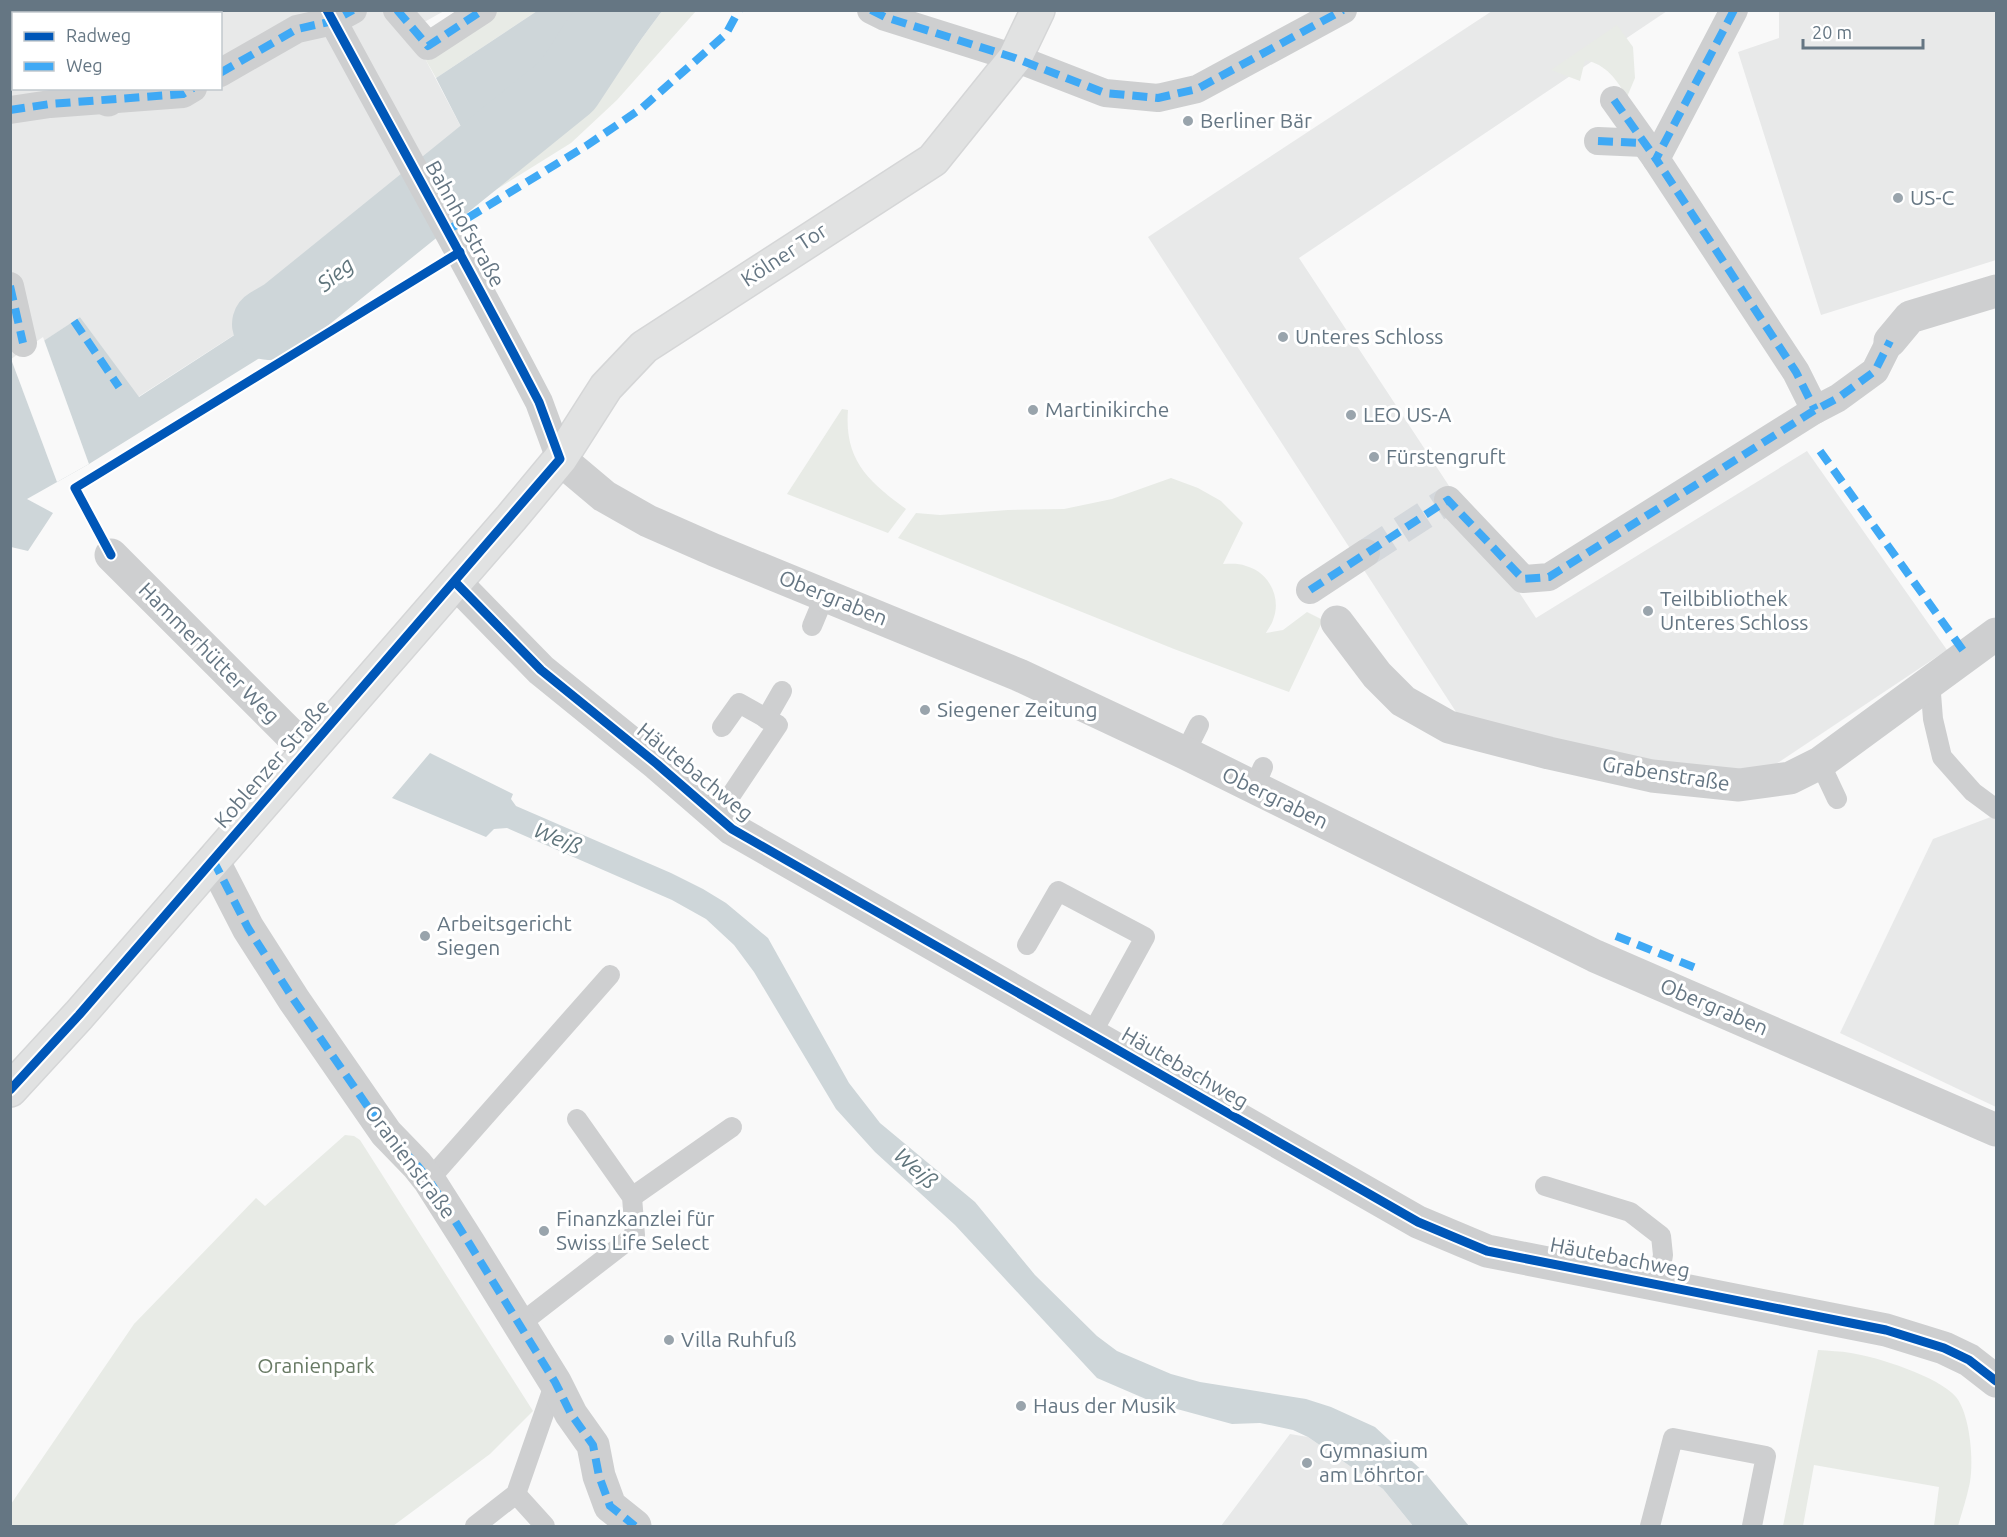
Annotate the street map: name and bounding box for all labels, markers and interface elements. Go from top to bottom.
legend [12,12,222,90]
scale bar [1803,12,1923,50]
text: 20 m [1812,22,1852,42]
text: Radweg [66,25,131,45]
text: Weg [66,55,103,75]
place label: Berliner Bär [1200,108,1312,132]
marker: Berliner Bär [1181,114,1195,128]
street label: Bahnhofstraße [421,156,510,291]
place label: US-C [1910,185,1955,209]
marker: US-C [1891,191,1905,205]
street label: Kölner Tor [736,218,831,291]
water label: Sieg [311,251,358,296]
place label: Unteres Schloss [1295,324,1443,348]
marker: Unteres Schloss [1276,330,1290,344]
place label: Martinikirche [1045,397,1169,421]
place label: LEO US-A [1363,402,1452,426]
marker: Martinikirche [1026,403,1040,417]
marker: LEO US-A [1344,408,1358,422]
place label: Fürstengruft [1386,444,1506,468]
marker: Fürstengruft [1367,450,1381,464]
street label: Obergraben [776,564,891,630]
street label: Hammerhütter Weg [134,577,285,728]
place label: Teilbibliothek Unteres Schloss [1660,586,1808,634]
marker: Teilbibliothek Unteres Schloss [1641,604,1655,618]
street label: Koblenzer Straße [209,694,334,832]
place label: Siegener Zeitung [937,697,1098,721]
marker: Siegener Zeitung [918,703,932,717]
street label: Häutebachweg [633,717,758,825]
street label: Grabenstraße [1601,751,1732,795]
street label: Obergraben [1219,761,1332,833]
water label: Weiß [530,816,586,860]
place label: Arbeitsgericht Siegen [437,911,572,959]
marker: Arbeitsgericht Siegen [418,929,432,943]
street label: Obergraben [1657,973,1772,1040]
street label: Häutebachweg [1118,1021,1253,1113]
street label: Oranienstraße [360,1100,461,1223]
water label: Weiß [889,1142,943,1194]
place label: Finanzkanzlei für Swiss Life Select [556,1206,715,1254]
marker: Finanzkanzlei für Swiss Life Select [537,1224,551,1238]
street label: Häutebachweg [1548,1232,1692,1282]
place label: Villa Ruhfuß [681,1327,796,1351]
marker: Villa Ruhfuß [662,1333,676,1347]
park label: Oranienpark [257,1353,375,1377]
place label: Haus der Musik [1033,1393,1176,1417]
marker: Haus der Musik [1014,1399,1028,1413]
place label: Gymnasium am Löhrtor [1319,1438,1428,1486]
marker: Gymnasium am Löhrtor [1300,1456,1314,1470]

